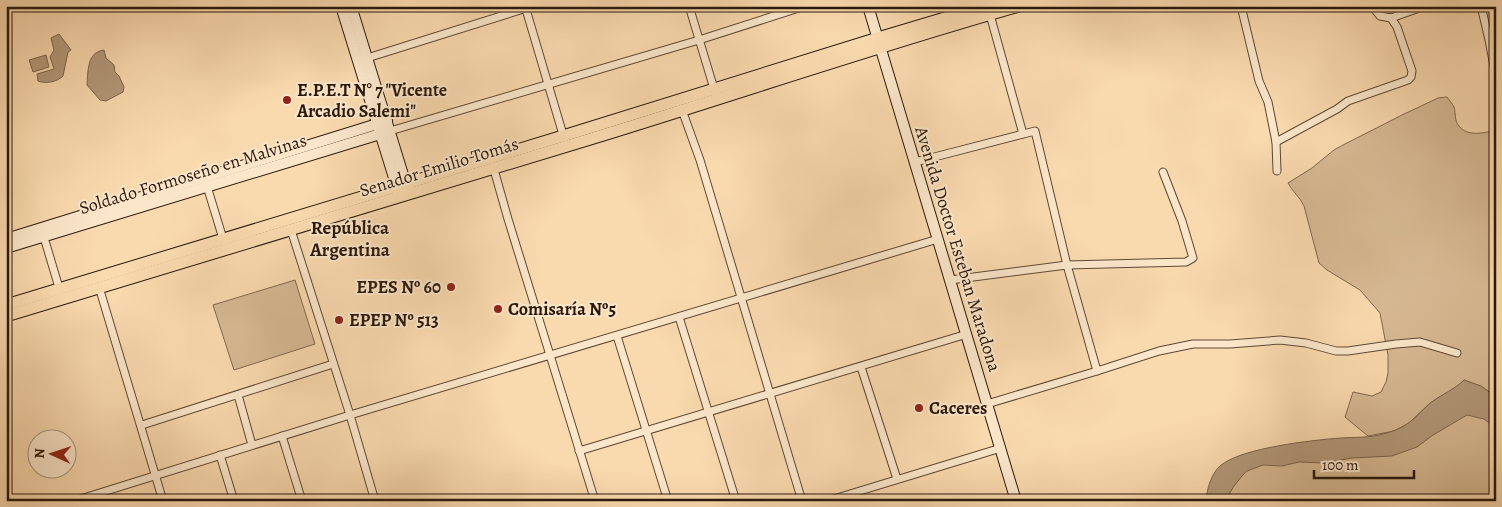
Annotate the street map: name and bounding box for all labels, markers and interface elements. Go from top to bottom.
place label: E.P.E.T N° 7 "Vicente Arcadio Salemi" [296,78,447,123]
marker: E.P.E.T N° 7 "Vicente Arcadio Salemi" [281,94,293,106]
street label: Avenida Doctor Esteban Maradona [909,122,1007,375]
street label: Soldado Formoseño en Malvinas [76,128,310,220]
street label: Senador Emilio Tomás [357,131,521,203]
district label: República Argentina [309,215,391,263]
place label: EPES Nº 60 [356,275,441,299]
marker: EPES Nº 60 [445,281,457,293]
place label: Comisaría Nº5 [508,297,616,321]
marker: Comisaría Nº5 [492,303,504,315]
place label: EPEP Nº 513 [349,308,439,332]
marker: EPEP Nº 513 [333,314,345,326]
place label: Caceres [929,396,987,420]
marker: Caceres [913,402,925,414]
north arrow [28,430,78,480]
scale bar [1314,447,1414,479]
text: N [30,448,49,459]
text: 100 m [1322,455,1359,475]

